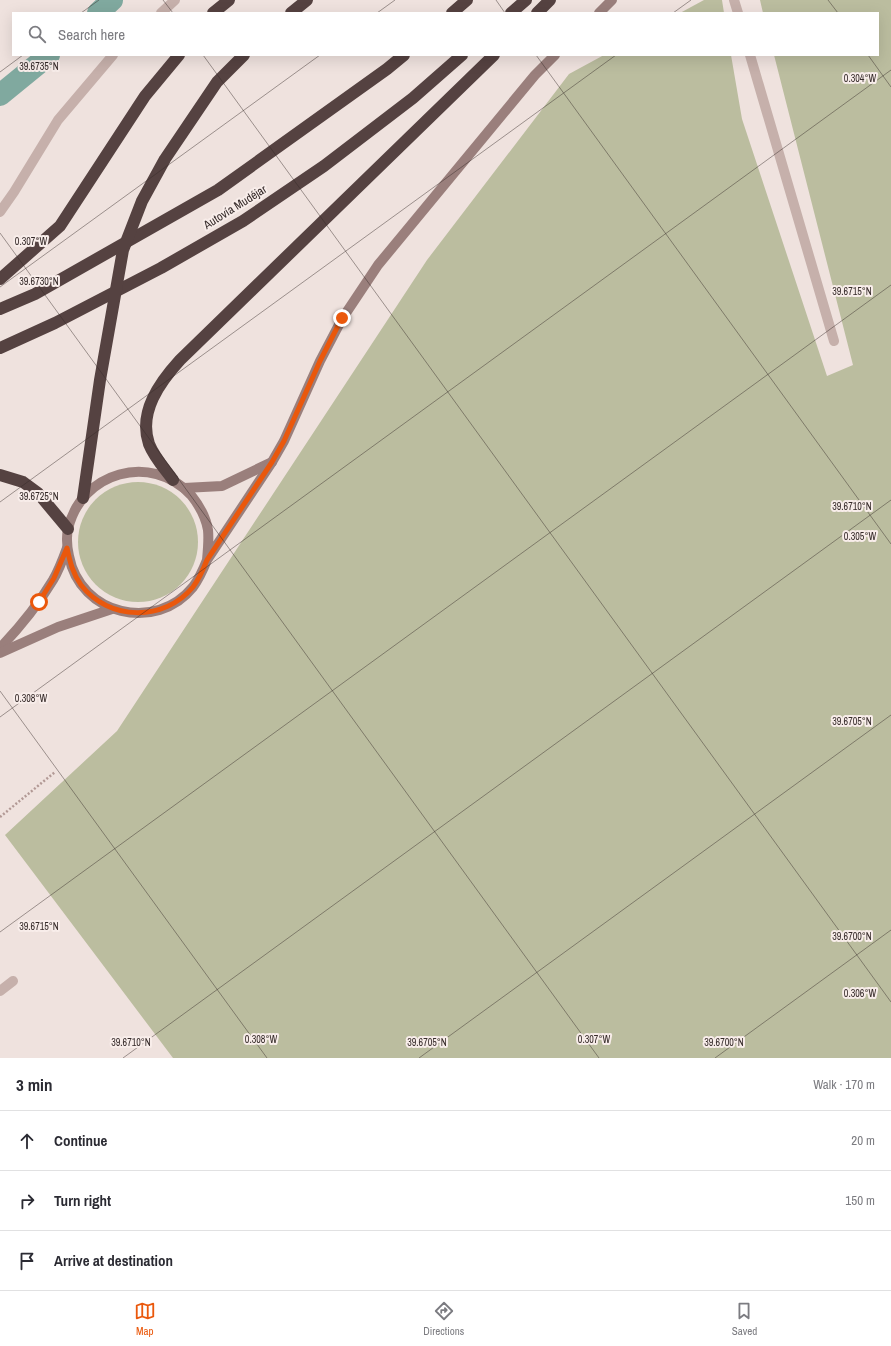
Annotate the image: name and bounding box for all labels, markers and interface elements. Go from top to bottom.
search box [12,12,879,56]
icon: search [26,23,48,45]
text: Search here [58,24,125,45]
text: 39.6735°N [19,60,59,73]
text: 0.304°W [844,72,876,85]
street label: Autovía Mudéjar [200,181,270,233]
text: 0.307°W [15,235,47,248]
text: 39.6730°N [19,275,59,288]
text: 39.6715°N [832,285,872,298]
route end [333,309,351,327]
text: 39.6725°N [19,490,59,503]
text: 39.6710°N [832,500,872,513]
text: 0.305°W [844,530,876,543]
route start [30,593,48,611]
text: 0.308°W [15,692,47,705]
text: 39.6705°N [832,715,872,728]
text: 39.6715°N [19,920,59,933]
text: 39.6700°N [832,930,872,943]
text: 0.306°W [844,987,876,1000]
text: 0.308°W [245,1033,277,1046]
text: 0.307°W [578,1033,610,1046]
text: 39.6710°N [111,1036,151,1049]
text: 39.6705°N [407,1036,447,1049]
text: 39.6700°N [704,1036,744,1049]
text: 3 min [16,1073,52,1096]
text: Walk · 170 m [813,1076,875,1093]
icon: ahead [16,1130,38,1152]
text: Continue [54,1130,107,1151]
text: 20 m [851,1132,875,1149]
icon: right [16,1190,38,1212]
text: Turn right [54,1190,111,1211]
text: 150 m [845,1192,875,1209]
icon: arrive [16,1250,38,1272]
text: Arrive at destination [54,1250,173,1271]
tab: Map [134,1300,156,1338]
tab: Directions [423,1300,464,1338]
tab: Saved [732,1300,757,1338]

